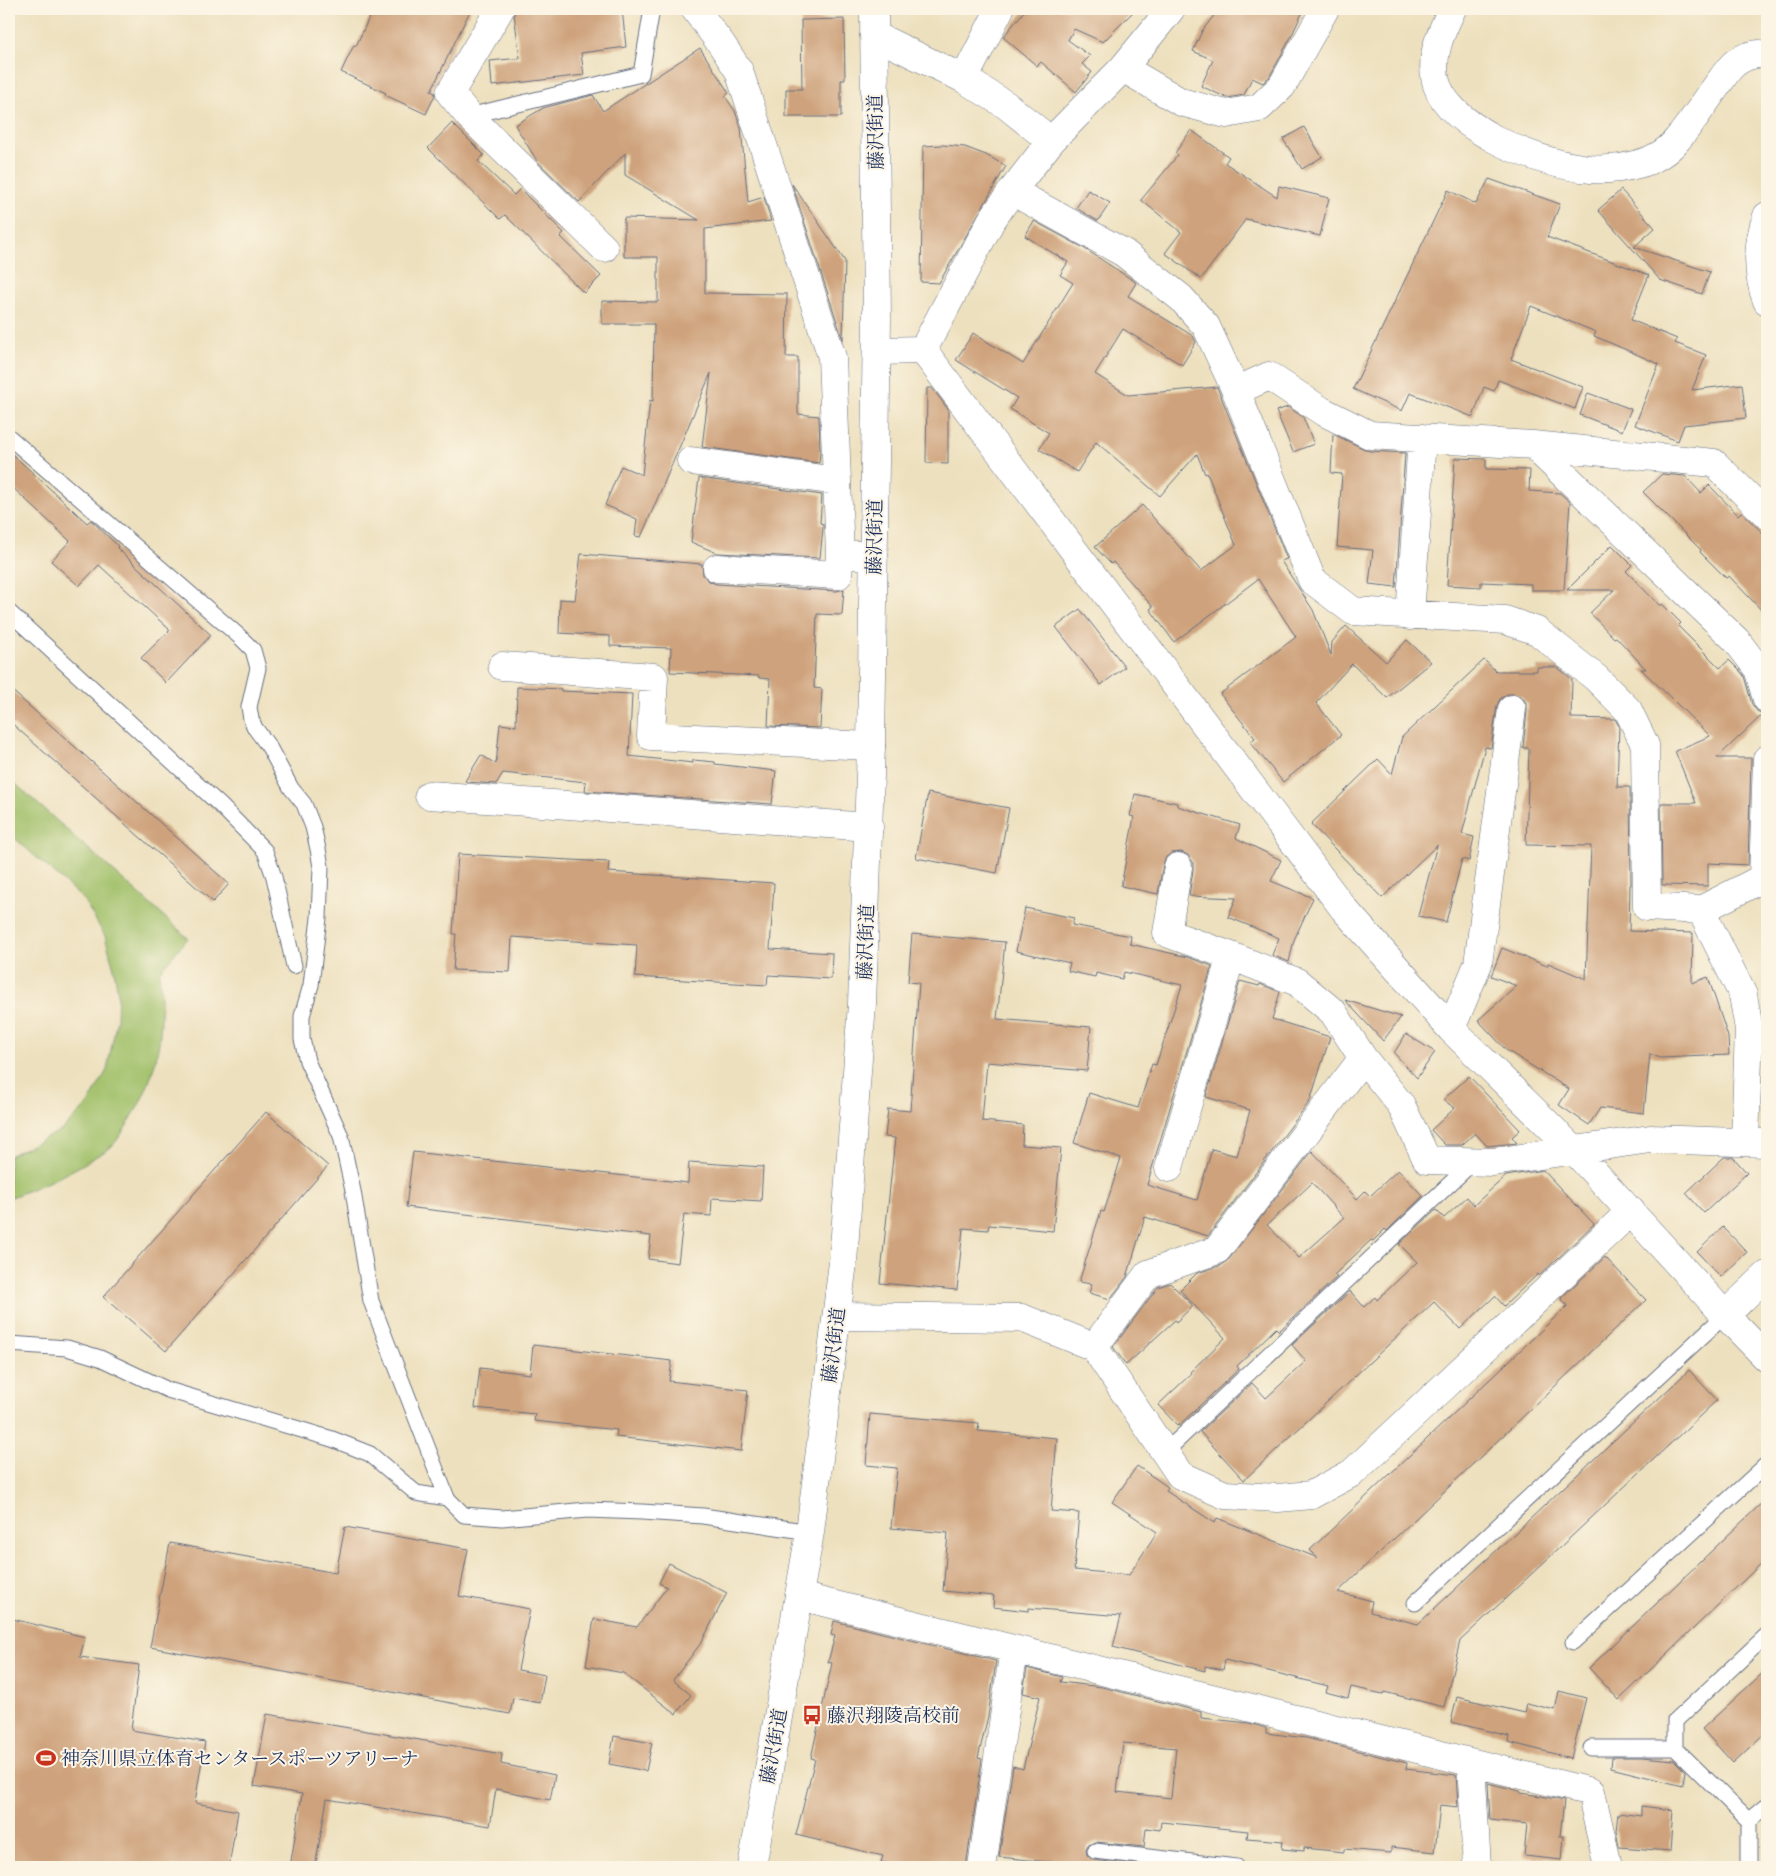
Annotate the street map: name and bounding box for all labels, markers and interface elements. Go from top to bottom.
street label: 藤沢街道 [864,94,890,170]
street label: 藤沢街道 [863,499,889,575]
street label: 藤沢街道 [854,904,880,980]
street label: 藤沢街道 [818,1306,852,1384]
bus stop icon: 藤沢翔陵高校前 [801,1704,823,1726]
place label: 藤沢翔陵高校前 [827,1705,960,1729]
street label: 藤沢街道 [757,1707,793,1786]
sports icon: 神奈川県立体育センタースポーツアリーナ [35,1747,57,1769]
place label: 神奈川県立体育センタースポーツアリーナ [61,1748,419,1772]

